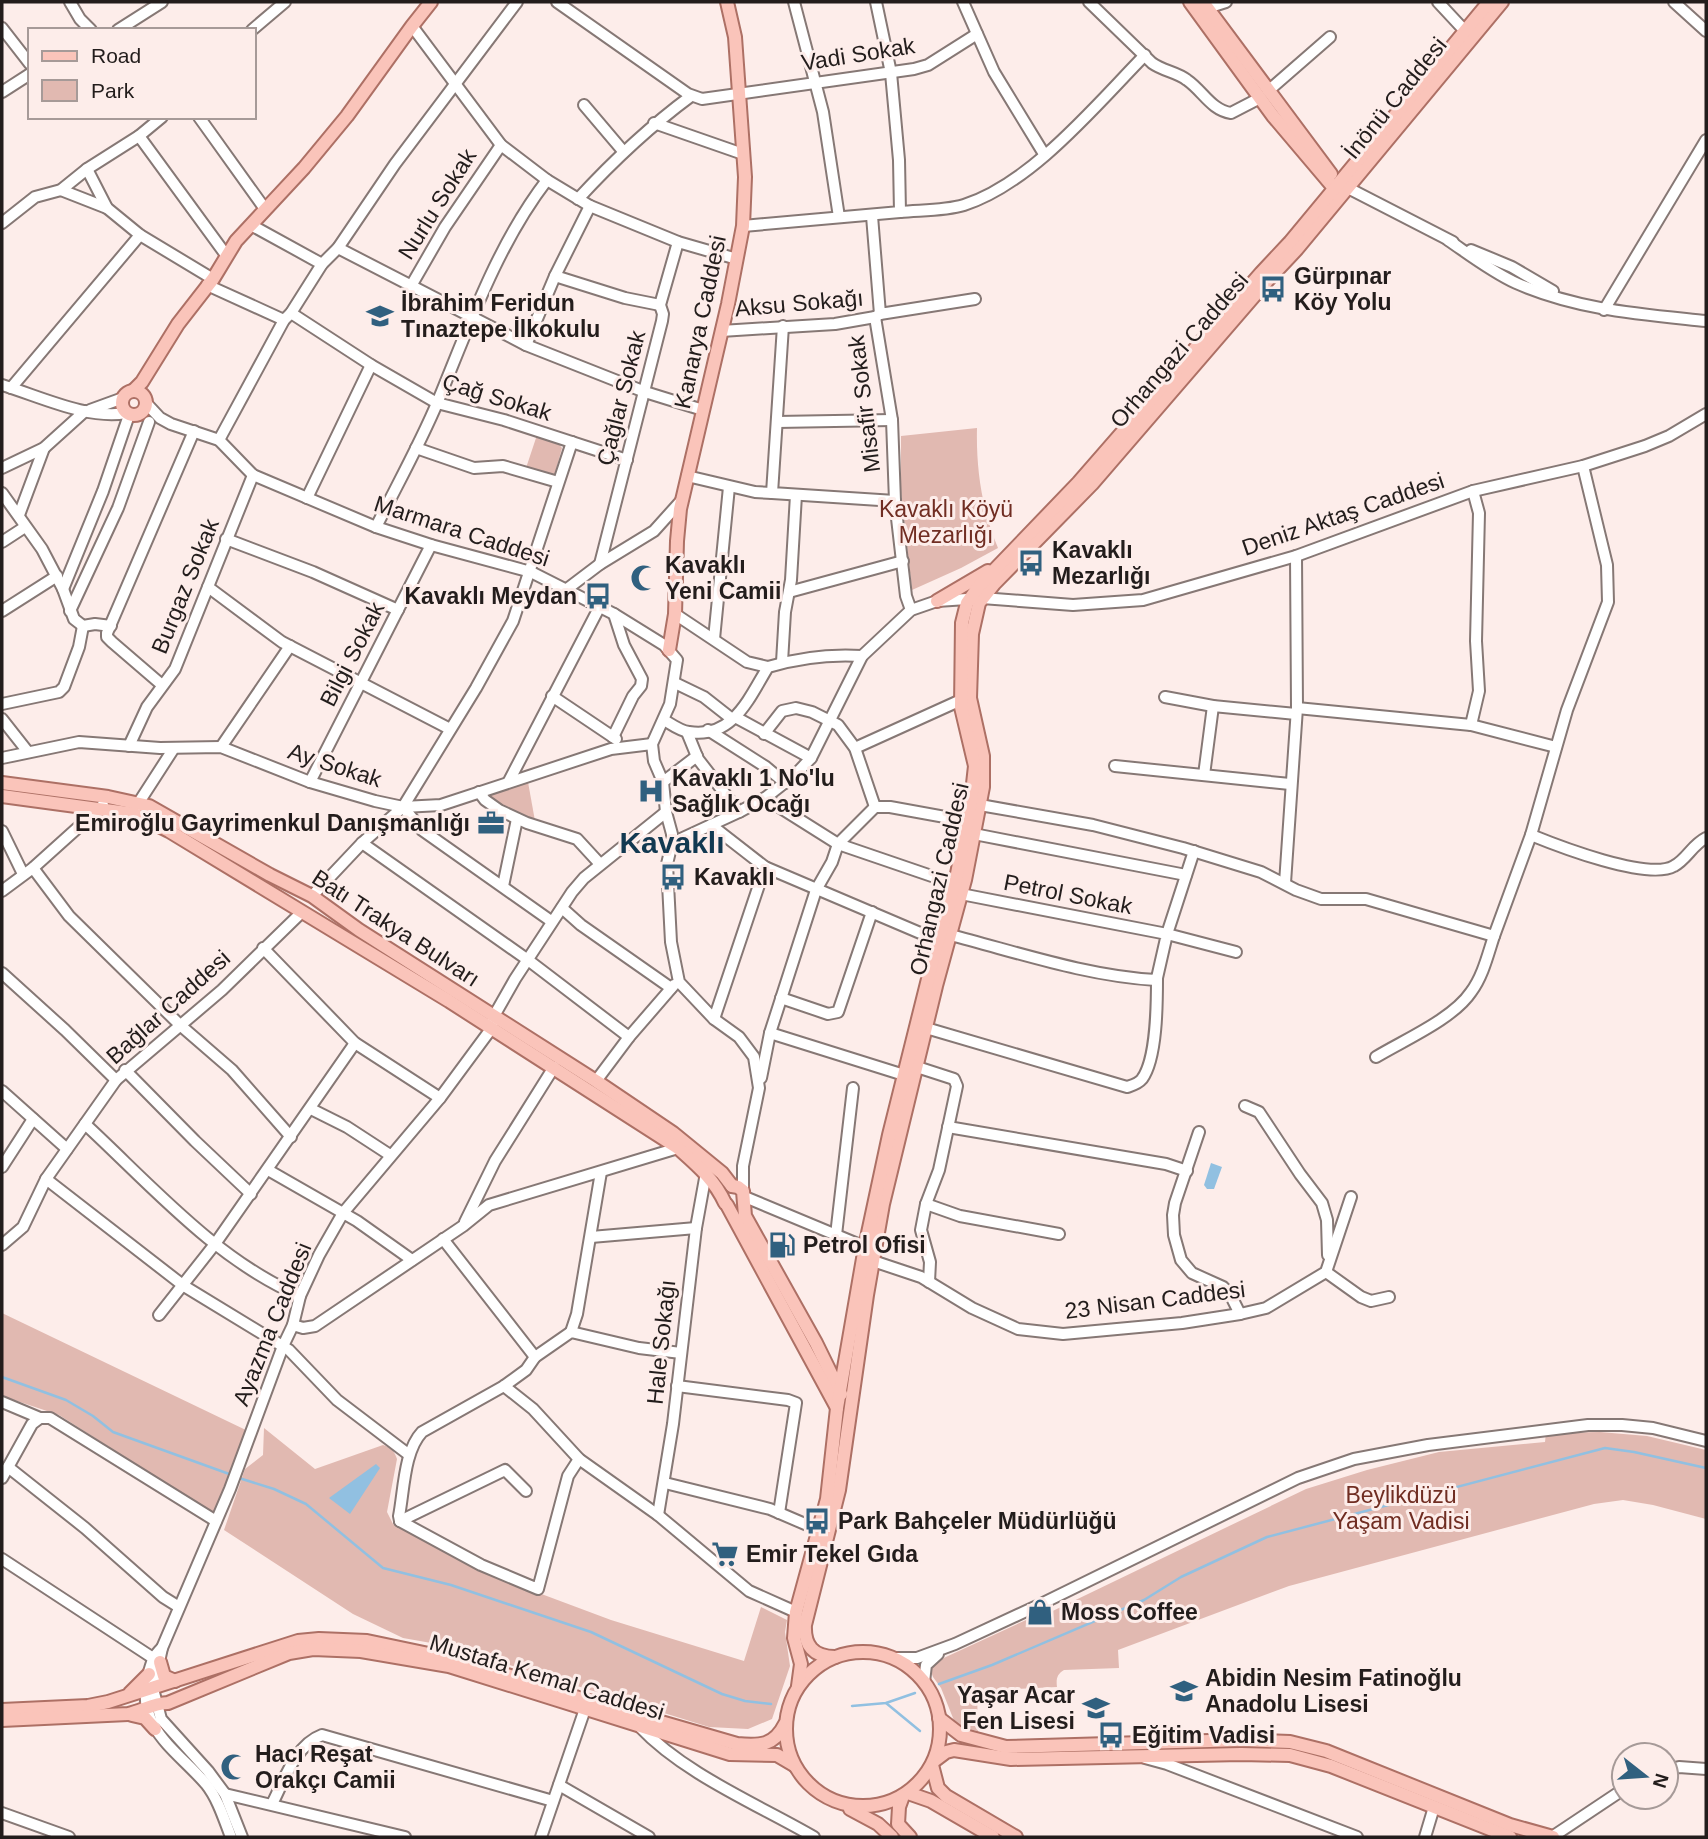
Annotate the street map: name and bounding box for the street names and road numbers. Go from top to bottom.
street label: Vadi Sokak [799,32,917,76]
street label: İnönü Caddesi [1338,32,1452,164]
street label: Nurlu Sokak [393,144,481,264]
street label: Kanarya Caddesi [669,233,731,411]
street label: Orhangazi Caddesi [1105,267,1253,433]
street label: Aksu Sokağı [734,284,864,322]
street label: Çağlar Sokak [592,327,650,468]
street label: Misafir Sokak [843,333,885,474]
street label: Çağ Sokak [439,368,555,426]
street label: Deniz Aktaş Caddesi [1238,467,1448,561]
street label: Marmara Caddesi [371,490,553,572]
street label: Burgaz Sokak [146,514,224,657]
street label: Bilgi Sokak [315,597,390,711]
street label: Ay Sokak [285,738,385,792]
street label: Orhangazi Caddesi [904,780,974,978]
street label: Batı Trakya Bulvarı [307,864,485,992]
street label: Petrol Sokak [1002,869,1135,919]
street label: Bağlar Caddesi [101,945,235,1069]
street label: Ayazma Caddesi [227,1239,317,1409]
street label: 23 Nisan Caddesi [1063,1276,1247,1324]
street label: Hale Sokağı [642,1278,680,1406]
street label: Mustafa Kemal Caddesi [426,1629,668,1725]

